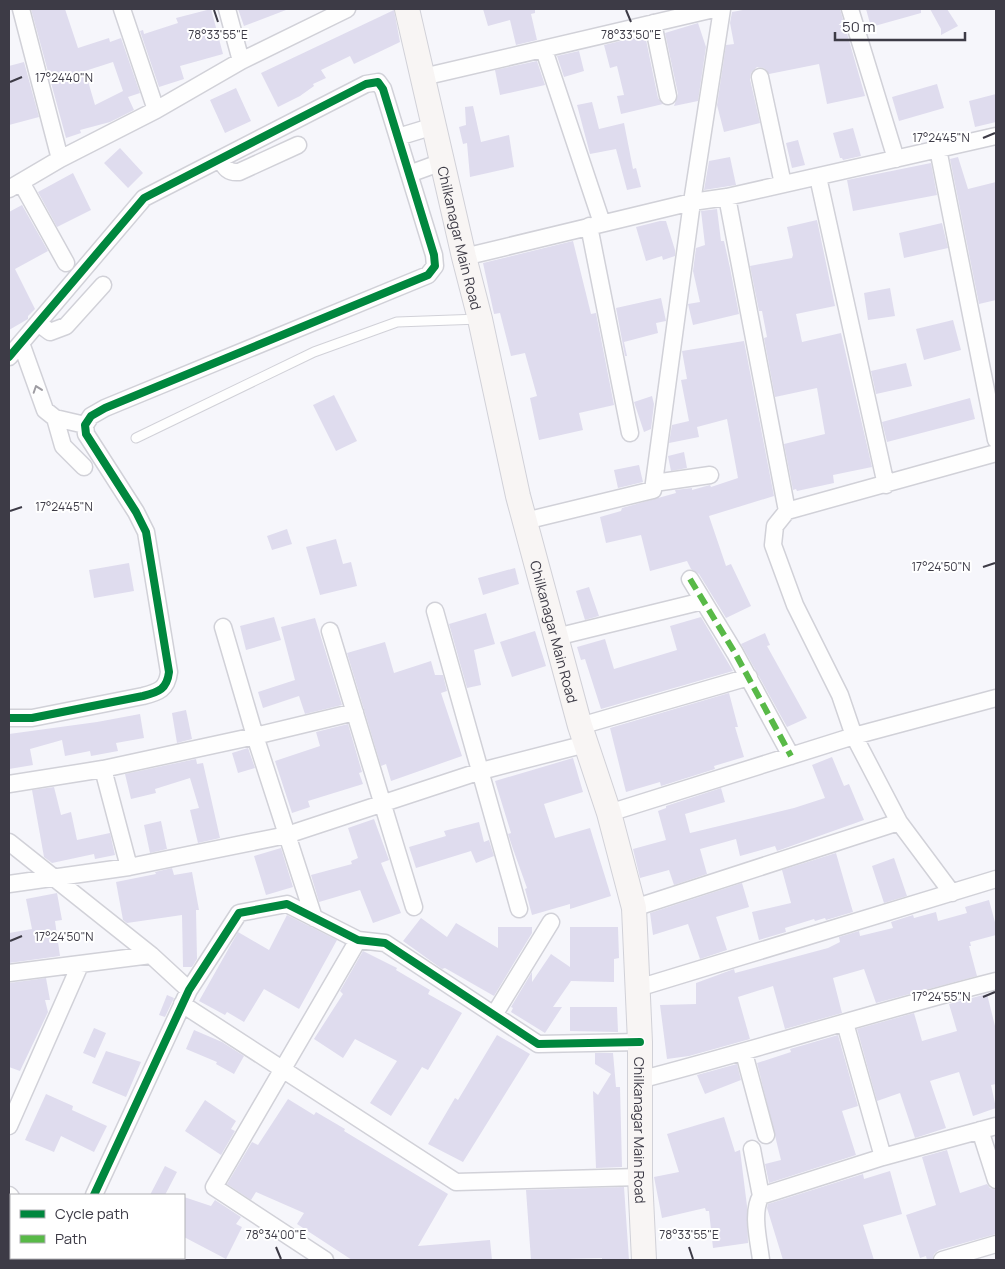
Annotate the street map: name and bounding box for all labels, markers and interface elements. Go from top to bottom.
scale bar [835,10,965,42]
text: 50 m [842,16,876,37]
text: 78°33'55"E [188,26,248,43]
text: 78°33'50"E [601,26,661,43]
text: 17°24'40"N [35,69,93,86]
text: 17°24'45"N [912,129,970,146]
street label: Chilkanagar Main Road [434,164,487,312]
one-way arrow [33,385,43,393]
text: 17°24'45"N [35,498,93,515]
street label: Chilkanagar Main Road [526,558,583,705]
text: 17°24'50"N [911,558,971,575]
text: 17°24'50"N [34,928,94,945]
text: 17°24'55"N [912,988,970,1005]
street label: Chilkanagar Main Road [631,1057,651,1204]
legend [10,1194,185,1259]
text: Cycle path [55,1203,129,1224]
text: 78°34'00"E [246,1226,306,1243]
text: 78°33'55"E [659,1226,719,1243]
text: Path [55,1228,87,1249]

